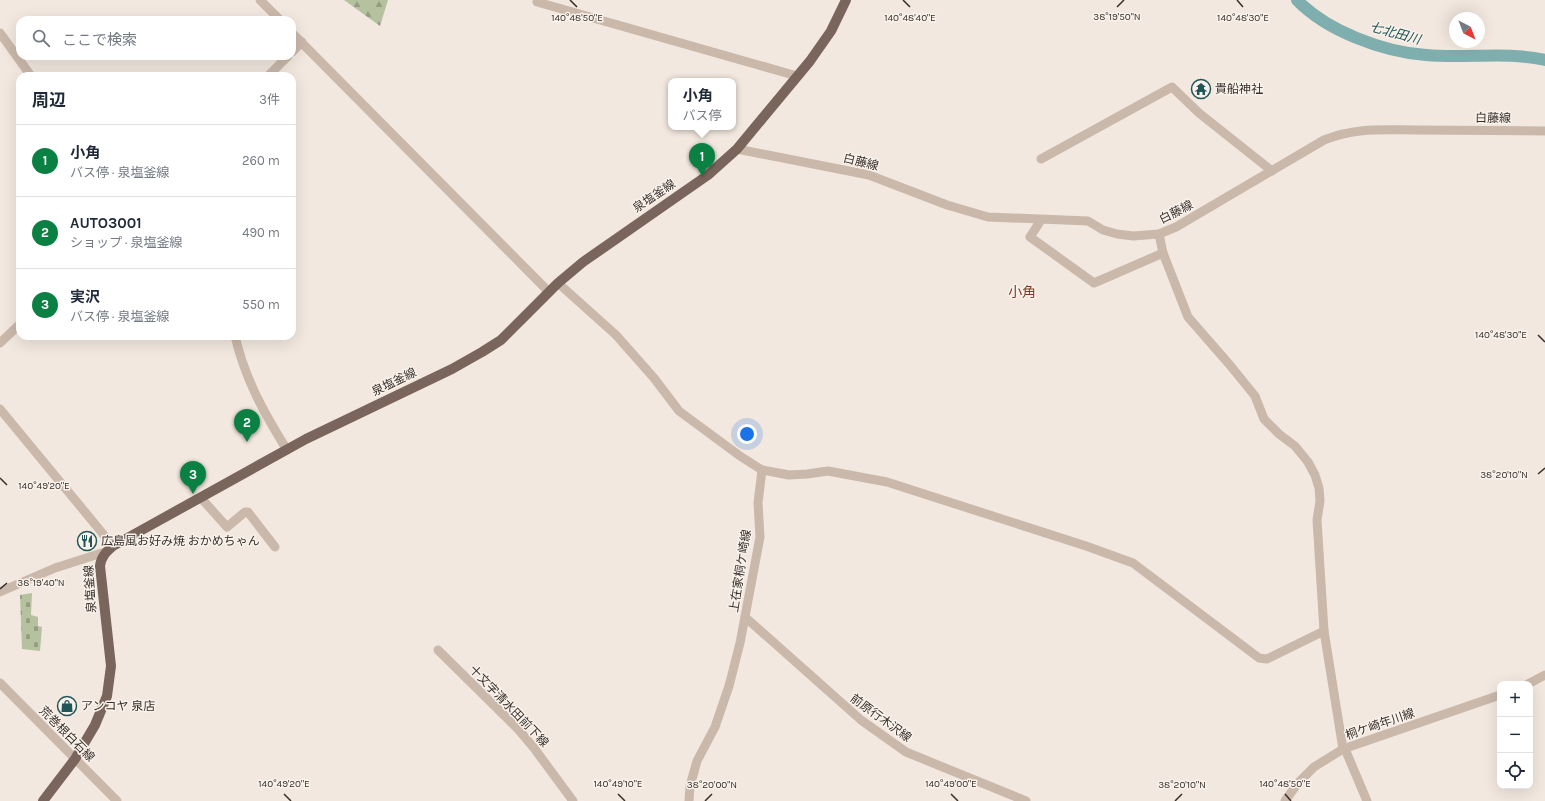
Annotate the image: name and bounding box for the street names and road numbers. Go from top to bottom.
street label: 白藤線 [1475,111,1511,125]
street label: 白藤線 [842,151,880,173]
street label: 泉塩釜線 [630,177,678,215]
street label: 白藤線 [1157,198,1195,226]
street label: 泉塩釜線 [369,365,419,399]
street label: 上在家桐ケ崎線 [727,528,753,614]
street label: 泉塩釜線 [81,565,99,613]
street label: 十文字清水田前下線 [466,662,552,750]
street label: 前原行木沢線 [848,691,914,745]
street label: 荒巻根白石線 [37,704,97,764]
street label: 桐ケ崎年川線 [1344,706,1416,742]

